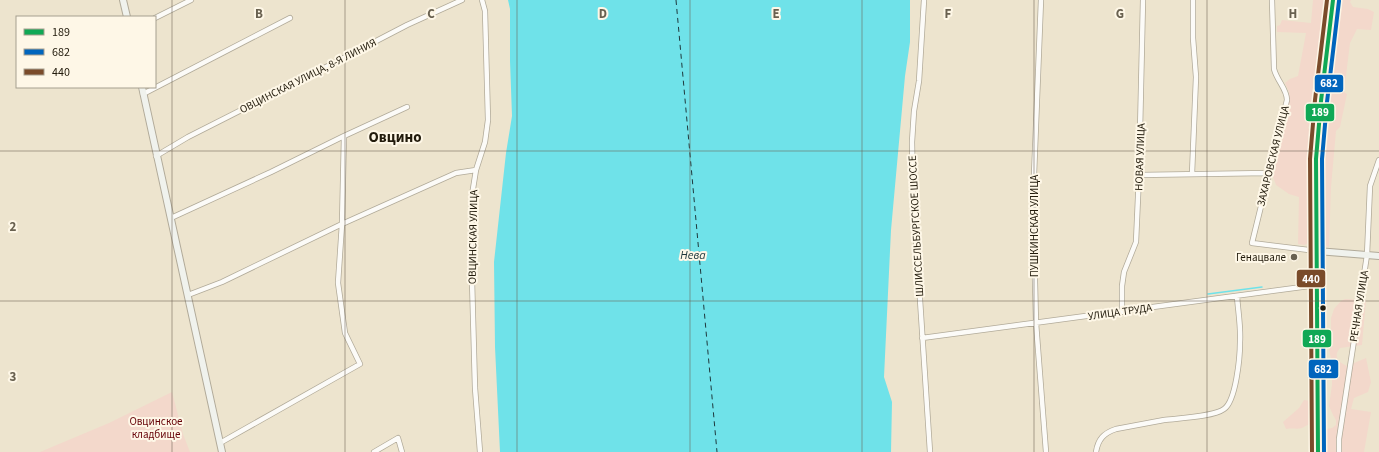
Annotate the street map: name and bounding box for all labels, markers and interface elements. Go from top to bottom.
text: B [255,5,263,23]
text: C [427,5,435,23]
text: D [599,5,607,23]
text: E [772,5,780,23]
text: F [945,5,952,23]
text: G [1116,5,1124,23]
text: H [1289,5,1297,23]
legend [16,16,156,88]
text: 189 [52,24,70,41]
street label: ОВЦИНСКАЯ УЛИЦА, 8-Я ЛИНИЯ [237,35,379,117]
text: 682 [52,44,70,61]
text: 440 [52,64,70,81]
line badge: 682 [1314,74,1344,93]
text: 682 [1320,76,1338,91]
line badge: 189 [1305,103,1335,122]
street label: ЗАХАРОВСКАЯ УЛИЦА [1253,104,1293,208]
text: 189 [1311,105,1329,120]
street label: НОВАЯ УЛИЦА [1131,123,1149,191]
district label: Овцино [369,127,421,148]
street label: ШЛИССЕЛЬБУРГСКОЕ ШОССЕ [905,155,927,297]
street label: ПУШКИНСКАЯ УЛИЦА [1027,175,1042,277]
street label: ОВЦИНСКАЯ УЛИЦА [465,190,481,284]
text: 2 [10,218,17,236]
water label: Нева [680,247,706,264]
place label: Генацвале [1236,250,1287,265]
marker: Генацвале [1289,252,1299,262]
line badge: 440 [1296,269,1326,288]
street label: РЕЧНАЯ УЛИЦА [1346,269,1372,343]
text: 440 [1302,272,1320,287]
street label: УЛИЦА ТРУДА [1087,300,1153,324]
unlabelled marker [1318,303,1328,313]
line badge: 189 [1302,329,1332,348]
text: 189 [1308,332,1326,347]
line badge: 682 [1308,359,1339,379]
text: 682 [1314,362,1332,377]
text: 3 [10,368,17,386]
park label: Овцинское кладбище [129,414,183,442]

